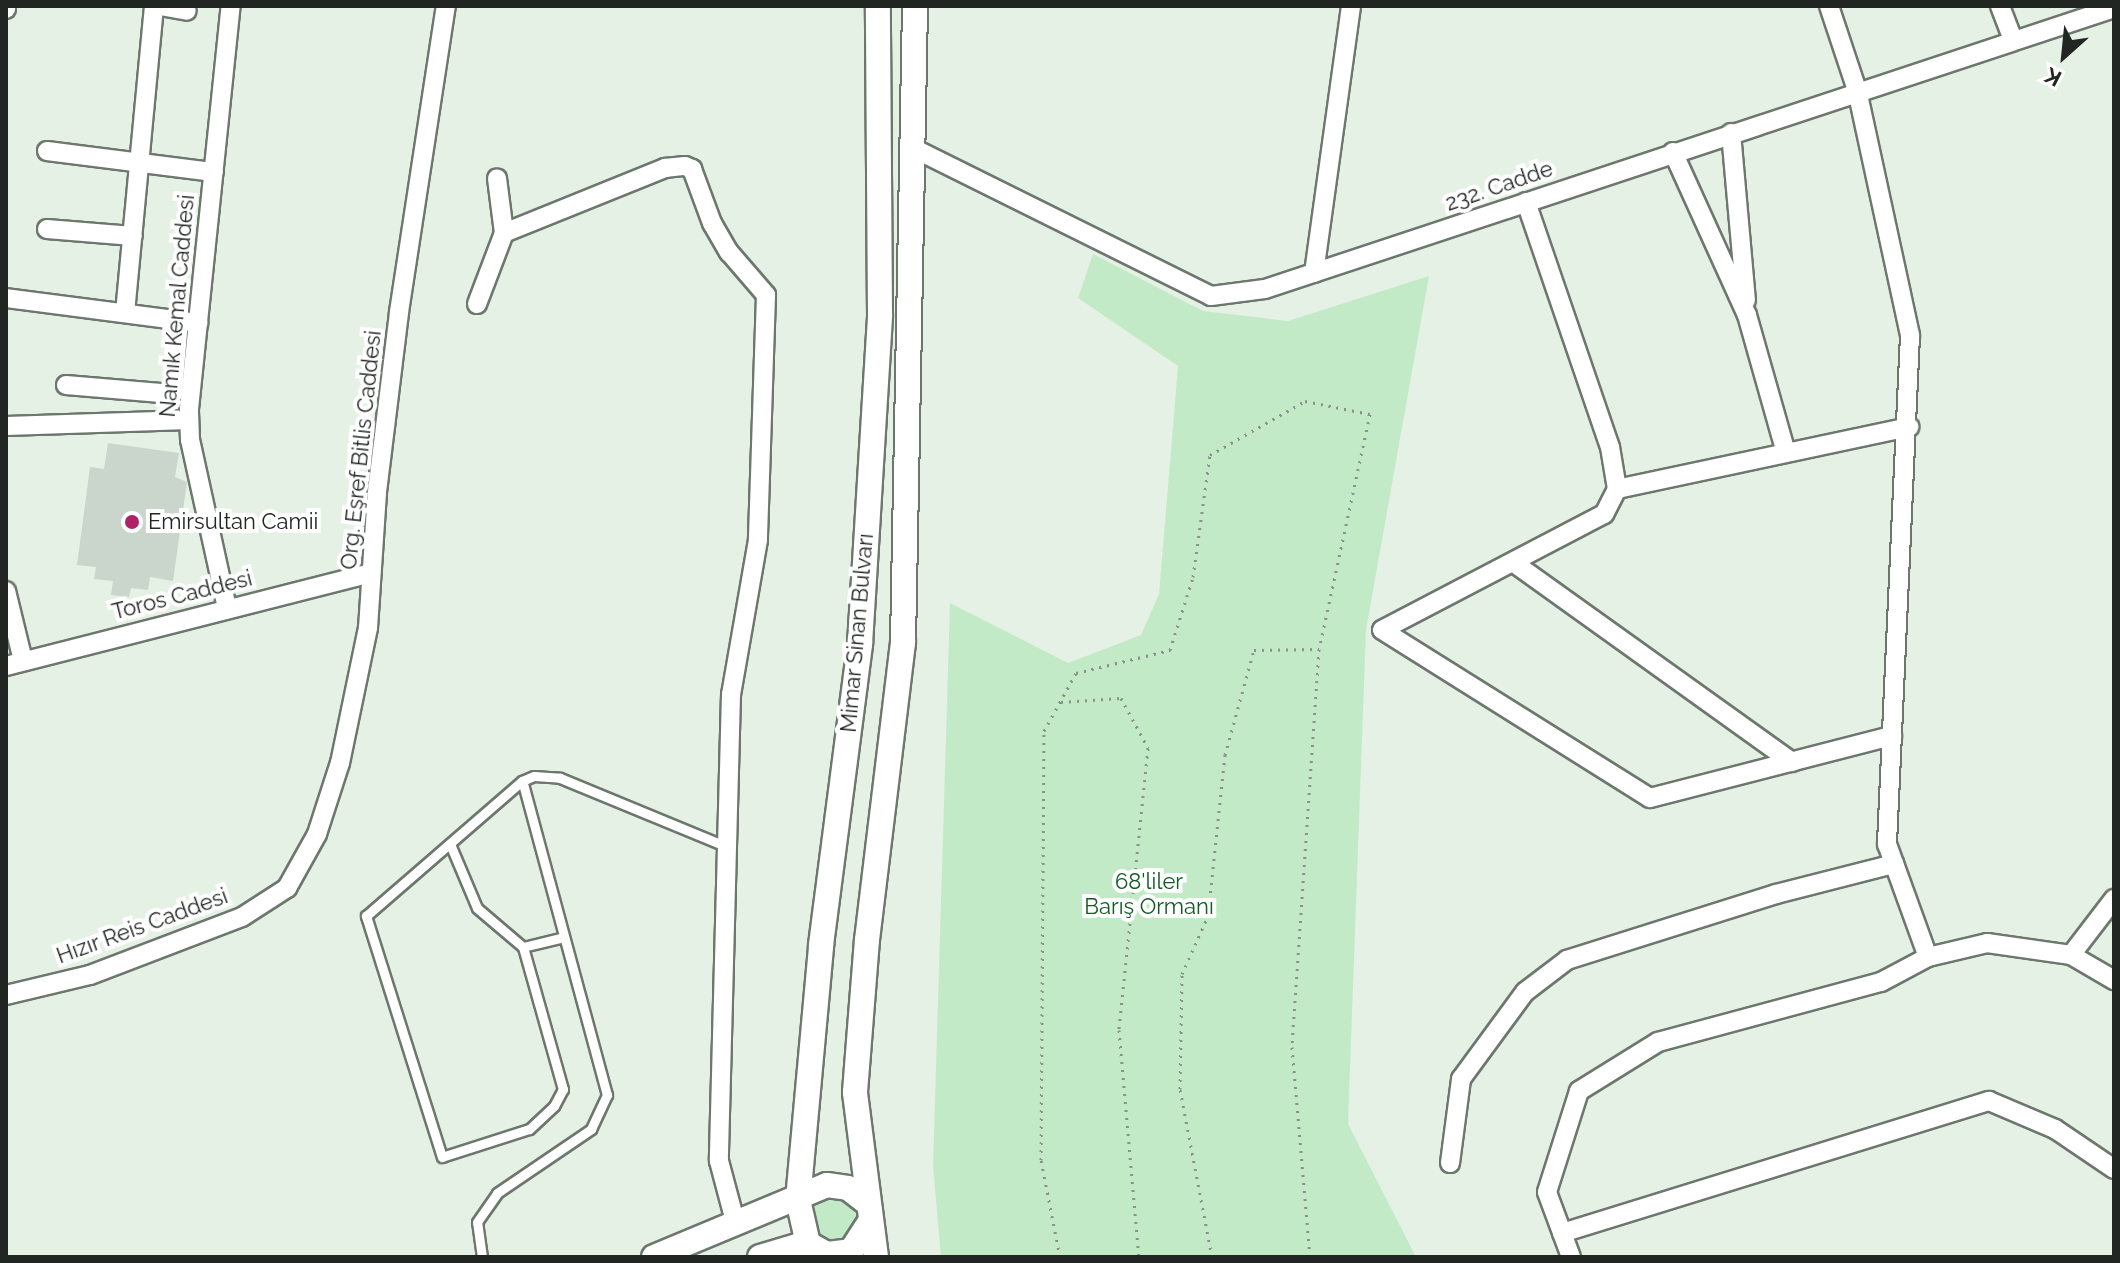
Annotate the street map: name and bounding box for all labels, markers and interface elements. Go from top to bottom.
north arrow [2024,16,2104,96]
text: K [2041,62,2066,92]
street label: 232. Cadde [1442,155,1556,217]
street label: Namık Kemal Caddesi [154,193,200,419]
street label: Org. Eşref Bitlis Caddesi [335,329,387,571]
place label: Emirsultan Camii [148,509,318,535]
marker: Emirsultan Camii [123,513,141,531]
street label: Mimar Sinan Bulvarı [835,532,879,734]
street label: Toros Caddesi [109,565,255,625]
park label: 68'liler Barış Ormanı [1084,868,1214,920]
street label: Hızır Reis Caddesi [53,883,231,969]

